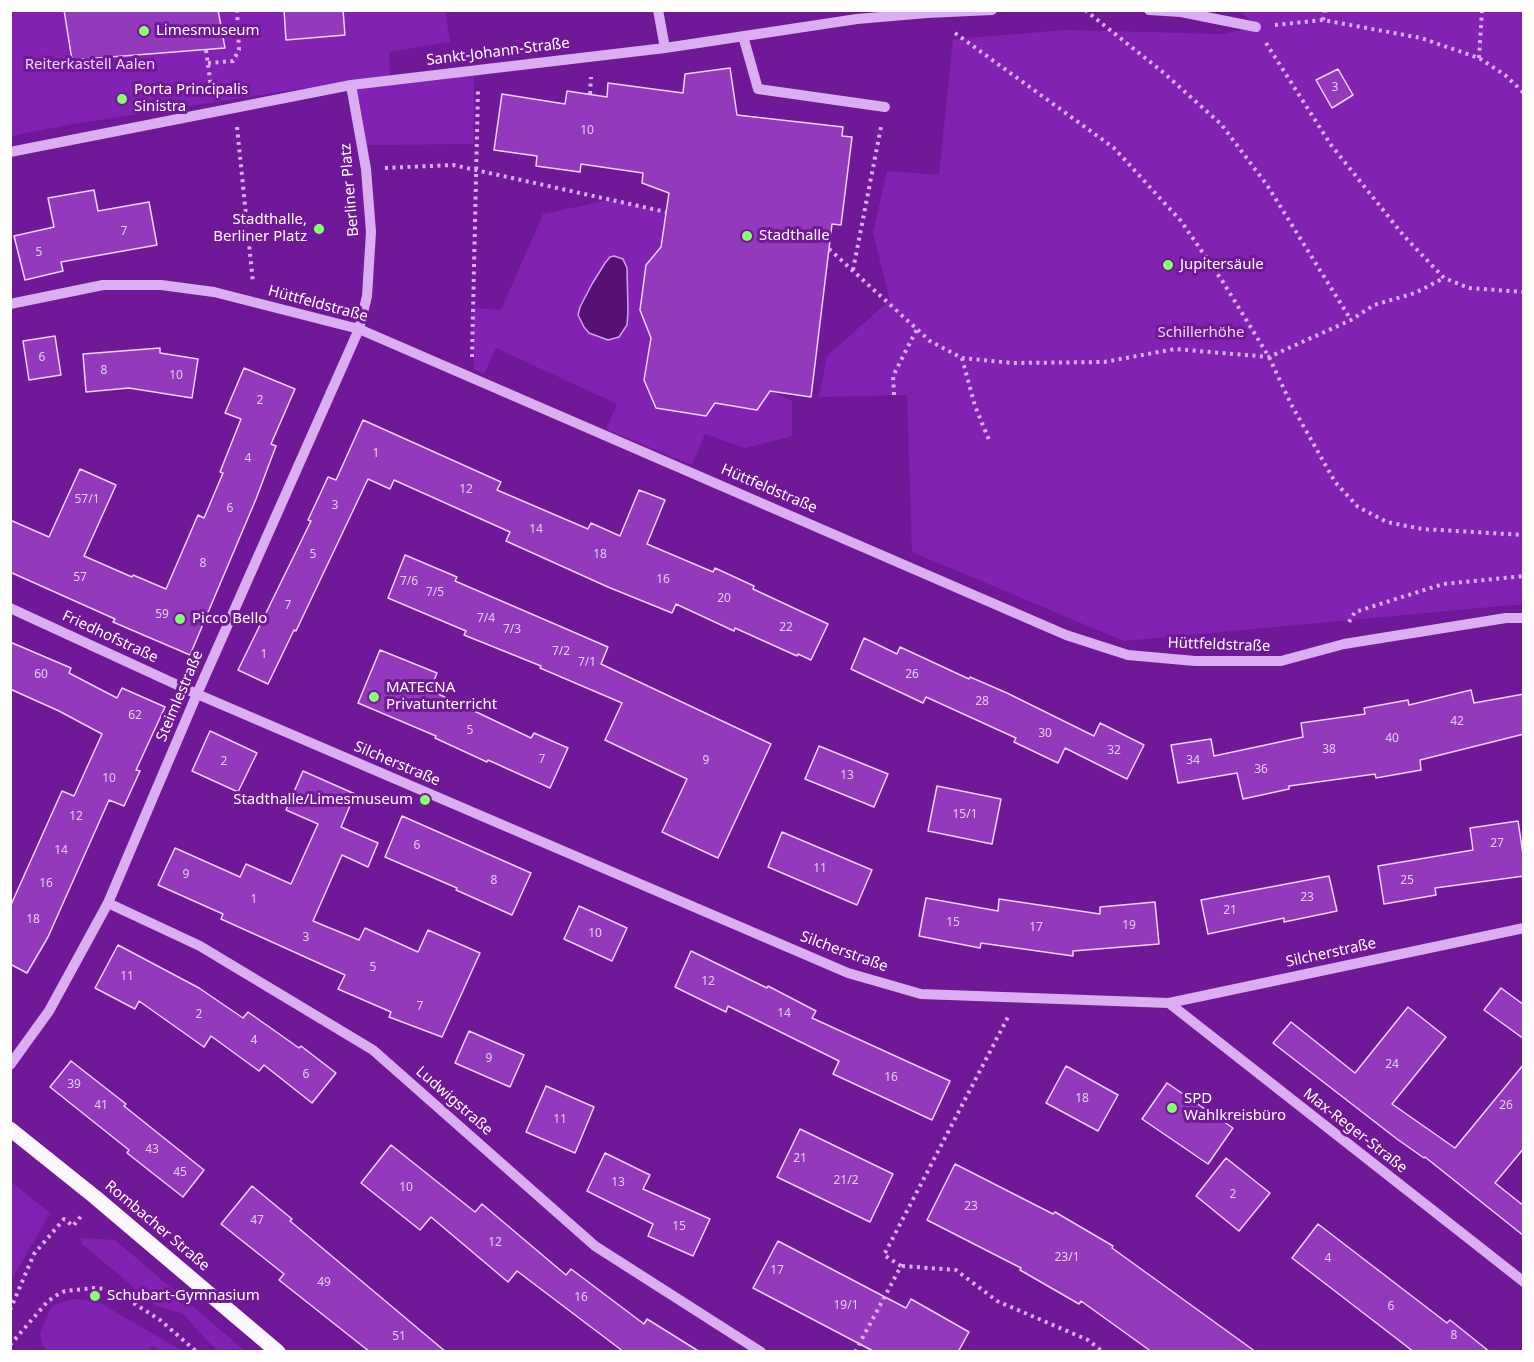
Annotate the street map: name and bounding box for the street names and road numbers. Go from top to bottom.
street label: Sankt-Johann-Straße [425,34,571,70]
street label: Berliner Platz [337,142,363,238]
street label: Hüttfeldstraße [266,282,370,326]
street label: Hüttfeldstraße [718,461,820,517]
street label: Friedhofstraße [59,607,161,667]
street label: Hüttfeldstraße [1167,634,1271,656]
street label: Steimlestraße [153,648,207,744]
street label: Silcherstraße [351,738,443,790]
street label: Silcherstraße [798,928,890,976]
street label: Silcherstraße [1284,935,1378,971]
street label: Ludwigstraße [412,1063,496,1139]
street label: Max-Reger-Straße [1299,1085,1411,1177]
street label: Rombacher Straße [101,1177,213,1275]

